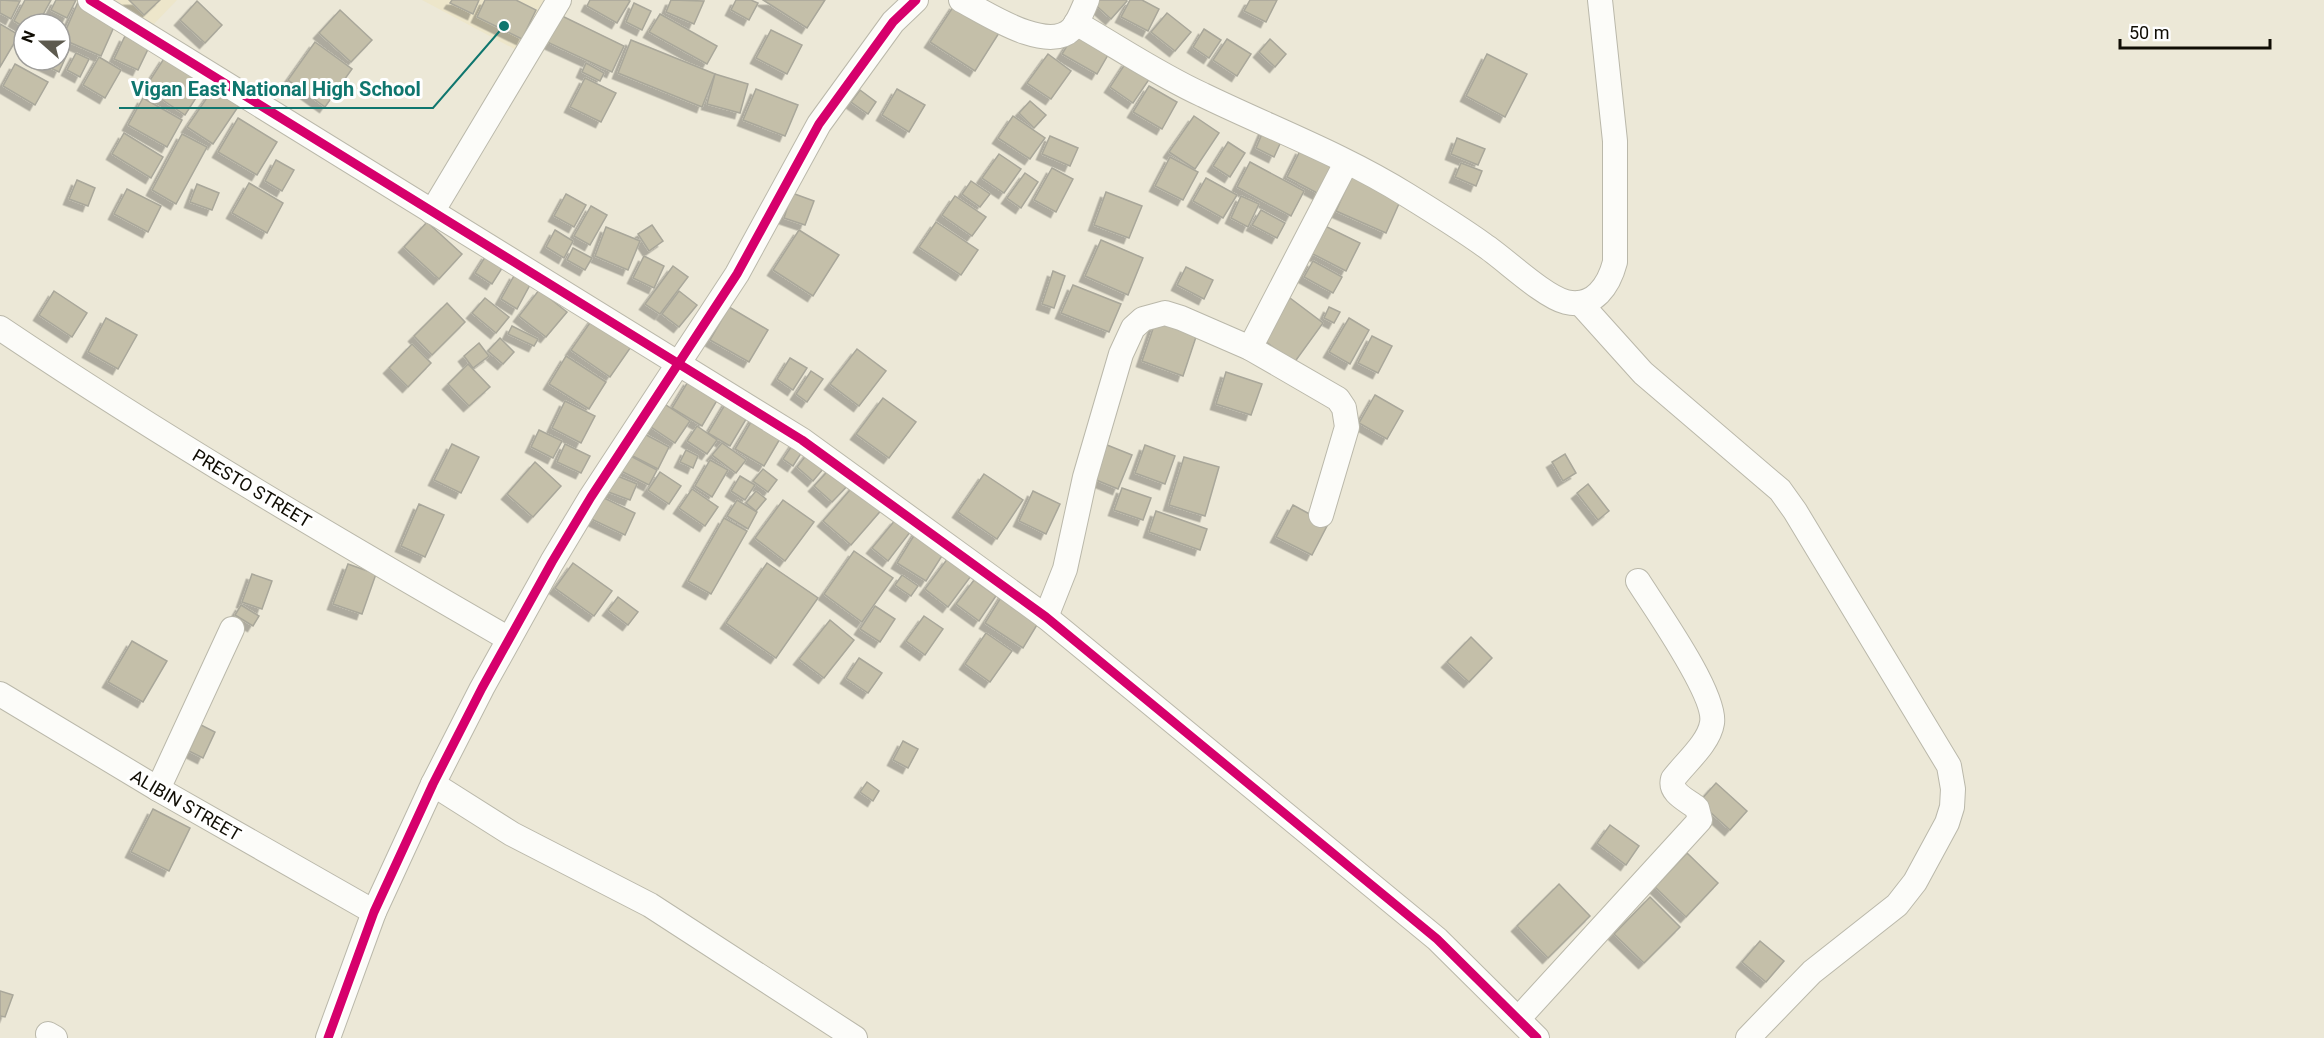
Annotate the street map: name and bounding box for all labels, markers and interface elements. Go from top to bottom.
north arrow [12,12,72,72]
scale bar [2120,12,2270,50]
text: 50 m [2129,22,2169,43]
text: N [18,28,39,45]
callout: Vigan East National High School [119,70,433,108]
text: Vigan East National High School [131,77,421,101]
street label: PRESTO STREET [189,444,315,532]
street label: ALIBIN STREET [127,765,245,845]

